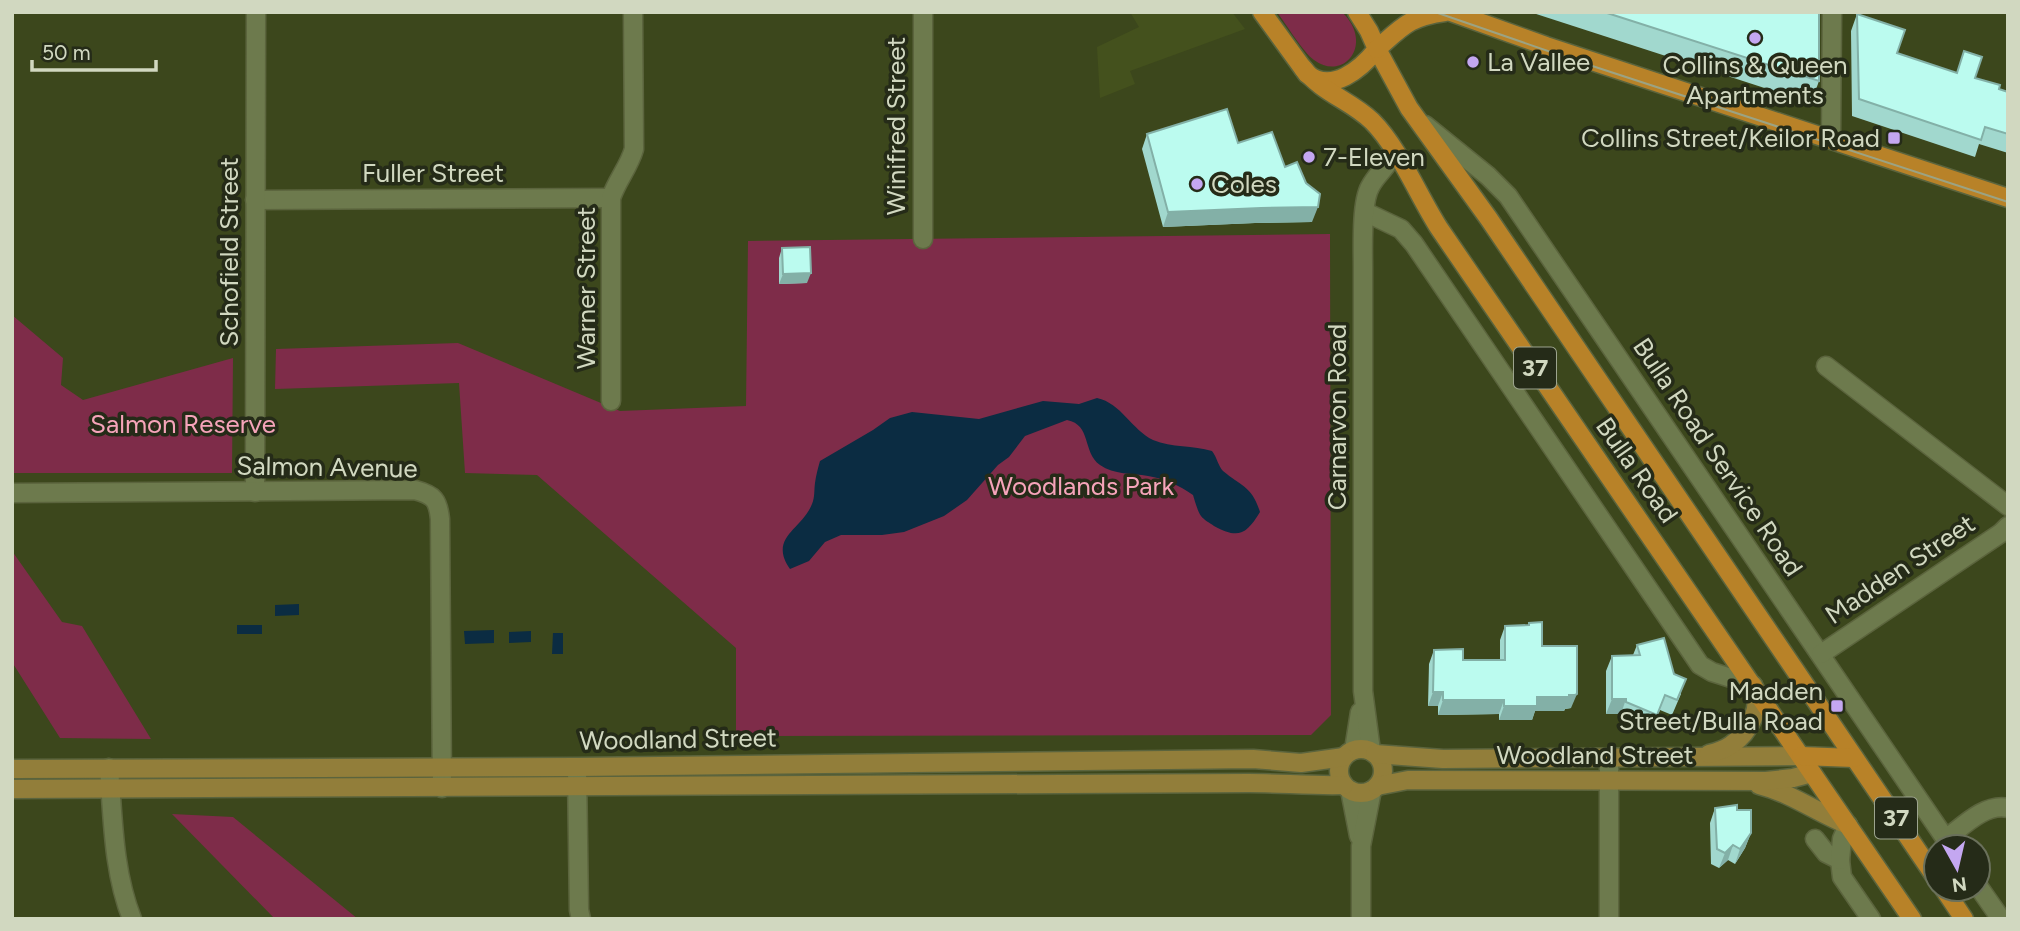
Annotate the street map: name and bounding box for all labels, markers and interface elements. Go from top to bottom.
scale bar [32,28,156,72]
marker: Collins & Queen Apartments [1747,30,1763,46]
street label: Winifred Street [880,37,912,215]
text: 50 m [42,40,91,65]
place label: La Vallee [1487,46,1590,78]
place label: Collins & Queen Apartments [1662,49,1848,111]
marker: La Vallee [1465,54,1481,70]
place label: Collins Street/Keilor Road [1581,122,1880,154]
marker: Collins Street/Keilor Road [1886,130,1902,146]
place label: 7-Eleven [1323,141,1425,173]
marker: 7-Eleven [1301,149,1317,165]
street label: Schofield Street [213,157,245,347]
street label: Fuller Street [362,157,504,189]
place label: Coles [1211,168,1277,200]
marker: Coles [1189,176,1205,192]
street label: Warner Street [570,206,602,369]
street label: Carnarvon Road [1321,324,1353,510]
street label: Bulla Road Service Road [1627,332,1809,582]
road number: 37 [1514,348,1556,388]
park label: Salmon Reserve [90,408,276,440]
street label: Bulla Road [1589,411,1685,529]
street label: Salmon Avenue [236,449,418,485]
park label: Woodlands Park [988,470,1174,502]
street label: Madden Street [1819,507,1981,631]
place label: Madden Street/Bulla Road [1619,675,1823,737]
marker: Madden Street/Bulla Road [1829,698,1845,714]
street label: Woodland Street [579,721,777,757]
street label: Woodland Street [1496,739,1694,771]
road number: 37 [1875,798,1917,838]
north arrow [1922,833,1992,903]
text: N [1950,872,1968,897]

